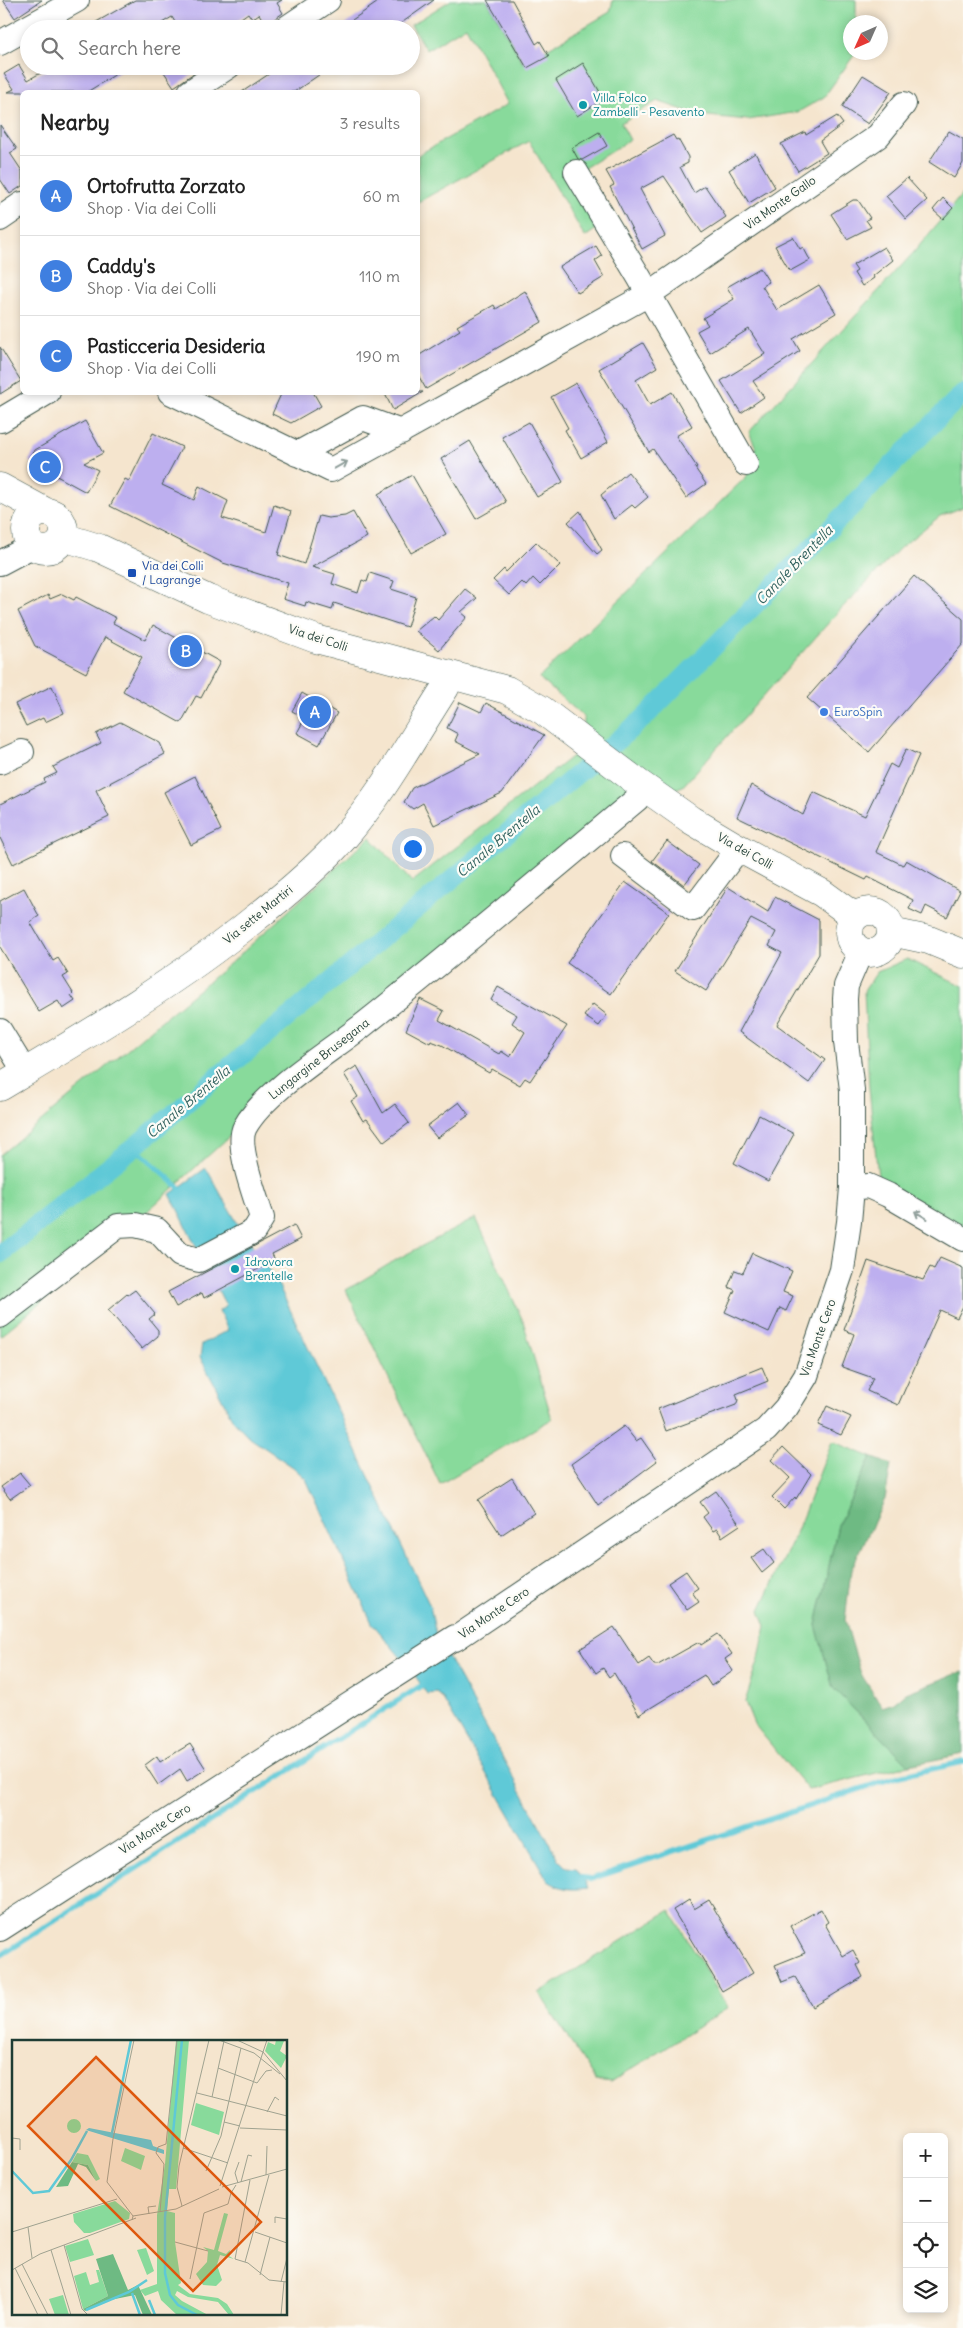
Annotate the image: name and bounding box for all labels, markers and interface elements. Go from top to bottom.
north arrow [843,15,888,60]
search box [20,20,420,75]
icon: search [38,34,66,62]
text: Search here [78,36,181,60]
place label: Villa Folco Zambelli - Pesavento [593,90,705,119]
marker: Villa Folco Zambelli - Pesavento [577,99,589,111]
text: Nearby [40,109,110,136]
text: 3 results [340,113,400,133]
street label: Via Monte Gallo [741,172,819,233]
text: Ortofrutta Zorzato [87,174,245,198]
text: A [51,186,61,206]
text: 60 m [362,186,400,206]
text: Shop · Via dei Colli [87,198,216,218]
text: Caddy's [87,254,156,278]
text: B [51,266,61,286]
text: 110 m [359,266,400,286]
text: Shop · Via dei Colli [87,278,216,298]
text: Pasticceria Desideria [87,334,265,358]
text: C [51,346,61,366]
text: 190 m [356,346,400,366]
text: Shop · Via dei Colli [87,358,216,378]
pin: C [29,448,61,486]
one-way arrow [333,460,348,469]
water label: Canale Brentella [752,521,837,609]
place label: Via dei Colli / Lagrange [142,558,204,587]
marker: Via dei Colli / Lagrange [126,567,138,579]
street label: Via dei Colli [287,621,350,654]
pin: B [170,632,202,670]
pin: A [299,693,331,731]
place label: EuroSpin [834,704,882,719]
marker: EuroSpin [818,706,830,718]
water label: Canale Brentella [453,800,544,881]
street label: Via dei Colli [715,829,776,872]
your location [400,836,426,862]
street label: Via sette Martiri [220,882,295,947]
street label: Lungargine Brusegana [265,1015,372,1102]
water label: Canale Brentella [143,1061,234,1142]
one-way arrow [915,1209,929,1219]
place label: Idrovora Brentelle [245,1254,293,1283]
marker: Idrovora Brentelle [229,1263,241,1275]
street label: Via Monte Cero [796,1297,839,1379]
street label: Via Monte Cero [456,1583,532,1642]
street label: Via Monte Cero [116,1800,193,1857]
inset map [12,2040,288,2316]
map controls [903,2133,948,2313]
button: + [903,2133,948,2178]
button: − [903,2178,948,2223]
button: locate [903,2223,948,2268]
button: layers [903,2268,948,2313]

